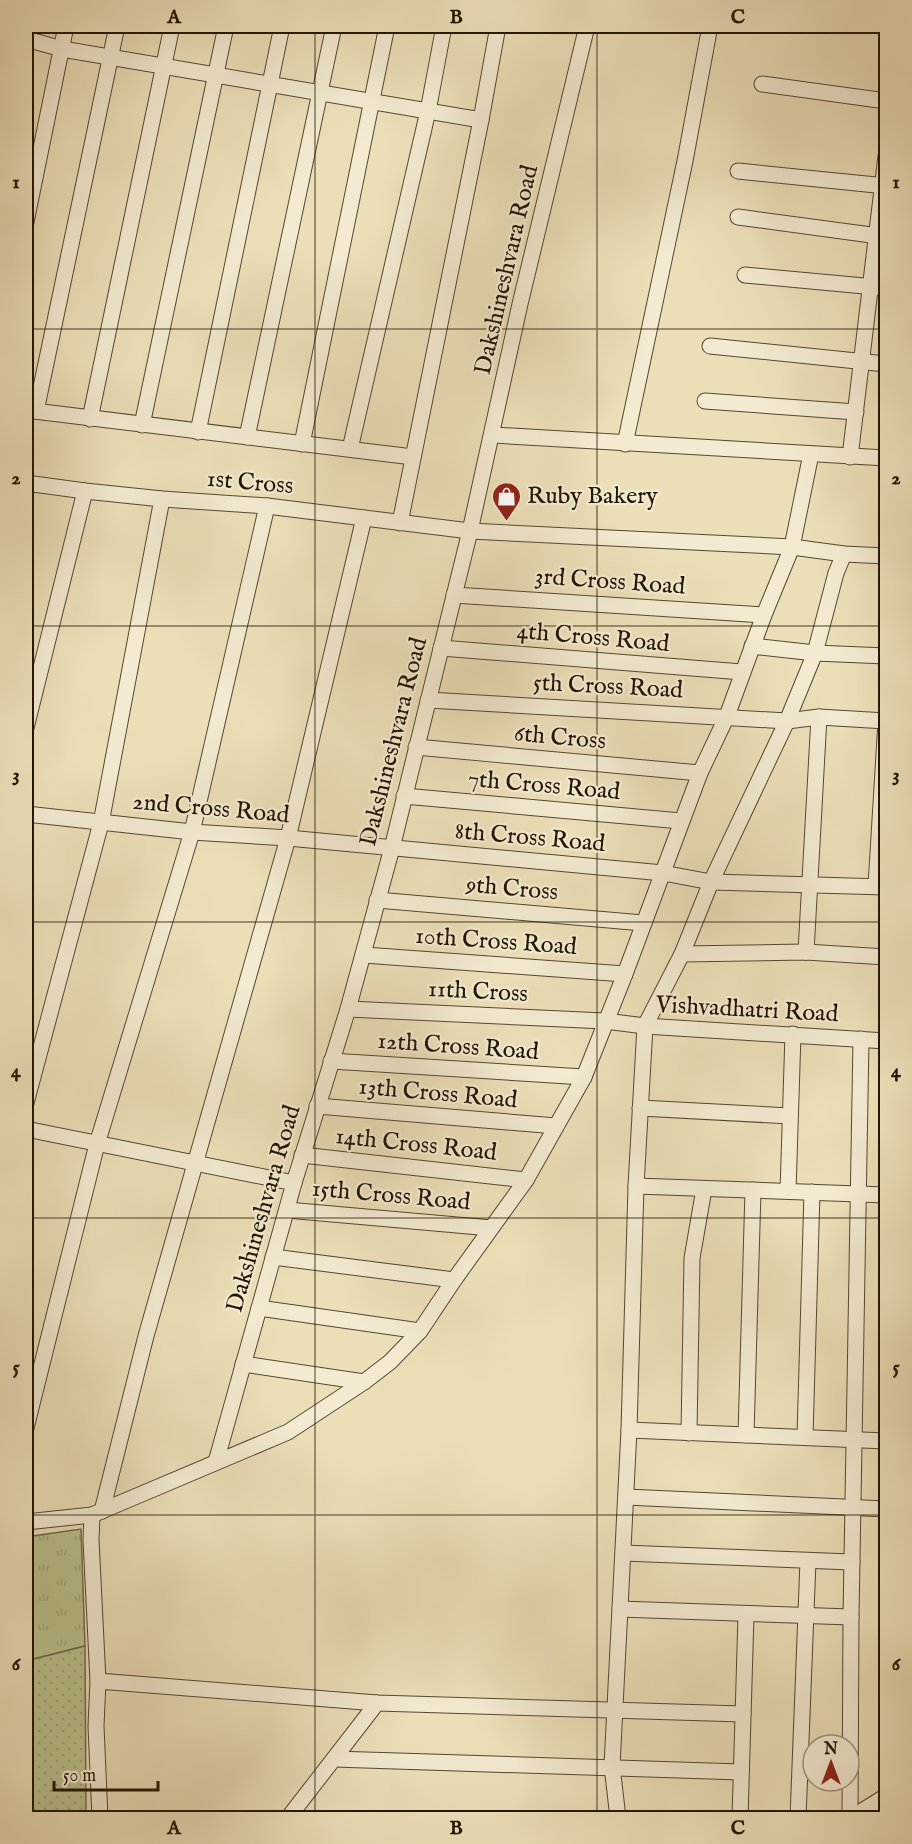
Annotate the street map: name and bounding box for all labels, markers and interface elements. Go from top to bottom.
text: A [166,5,182,30]
text: B [449,5,463,30]
text: C [731,5,745,30]
street label: Dakshineshvara Road [468,162,546,378]
text: 1 [12,170,20,195]
text: 1 [892,170,900,195]
street label: 1st Cross [206,464,294,502]
text: 2 [11,466,21,491]
text: 2 [891,466,901,491]
shop icon: Ruby Bakery [490,480,522,522]
place label: Ruby Bakery [527,481,658,512]
street label: 3rd Cross Road [534,561,687,603]
street label: 4th Cross Road [515,616,671,660]
street label: Dakshineshvara Road [353,634,435,850]
street label: 5th Cross Road [532,668,684,706]
street label: 6th Cross [513,719,607,757]
text: 3 [12,763,20,788]
text: 3 [892,763,900,788]
street label: 7th Cross Road [467,764,622,808]
street label: 2nd Cross Road [131,787,291,831]
street label: 8th Cross Road [454,816,607,860]
street label: 9th Cross [464,869,559,908]
street label: 10th Cross Road [414,921,578,963]
street label: 11th Cross [427,974,529,1010]
street label: Vishvadhatri Road [654,990,839,1030]
street label: 12th Cross Road [376,1026,540,1068]
text: 4 [11,1059,22,1084]
text: 4 [891,1059,902,1084]
street label: 13th Cross Road [357,1072,519,1116]
street label: Dakshineshvara Road [220,1102,308,1316]
street label: 14th Cross Road [334,1121,498,1169]
street label: 15th Cross Road [310,1174,472,1218]
text: 5 [12,1355,20,1380]
text: 5 [892,1355,900,1380]
text: 6 [12,1652,22,1677]
text: 6 [892,1652,902,1677]
north arrow [801,1733,861,1793]
text: N [823,1740,838,1760]
scale bar [54,1754,158,1792]
text: 50 m [63,1765,96,1788]
text: A [166,1816,182,1841]
text: B [449,1816,463,1841]
text: C [731,1816,745,1841]

